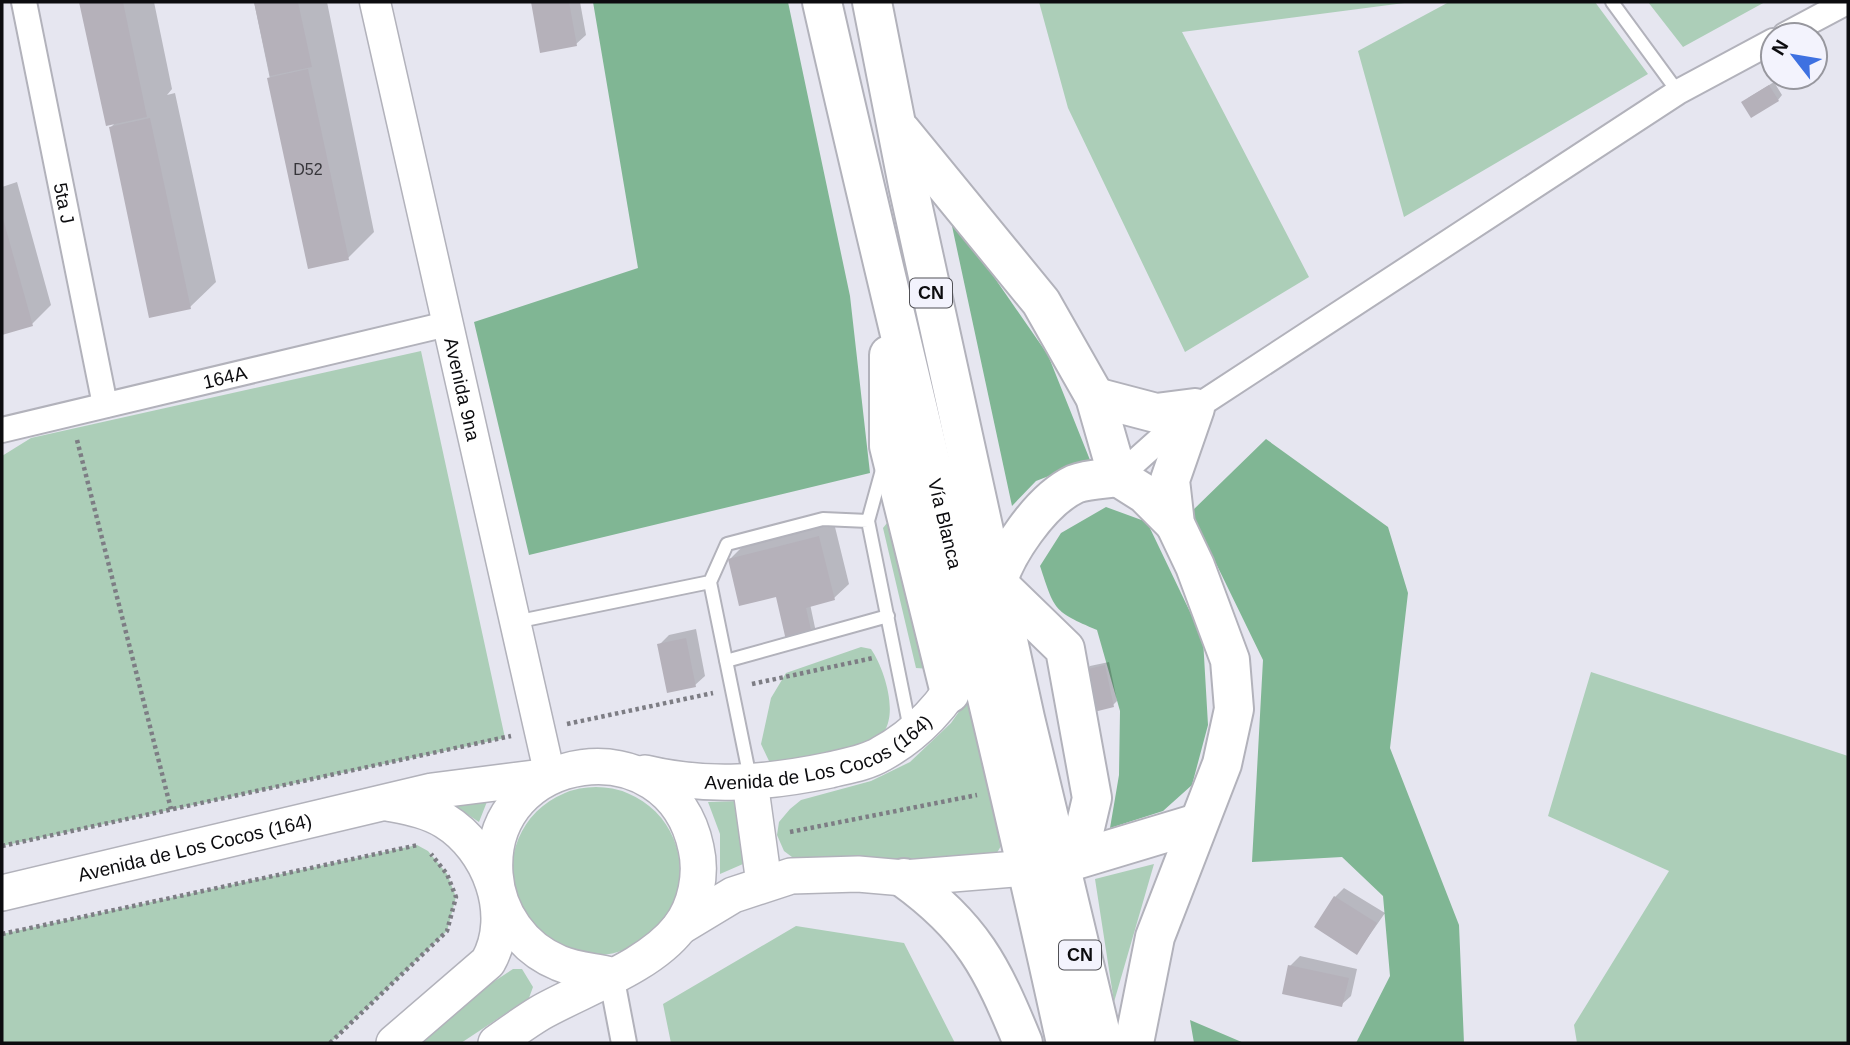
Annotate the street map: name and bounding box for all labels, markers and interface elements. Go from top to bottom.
north arrow [1759,21,1829,91]
text: N [1767,36,1792,59]
house number: D52 [293,161,323,178]
street label: 5ta J [50,181,79,225]
road number: CN [910,278,952,307]
street label: Avenida 9na [441,336,485,443]
street label: 164A [201,362,249,392]
street label: Vía Blanca [924,476,966,571]
street label: Avenida de Los Cocos (164) [704,711,936,793]
street label: Avenida de Los Cocos (164) [76,809,314,885]
road number: CN [1059,940,1101,970]

